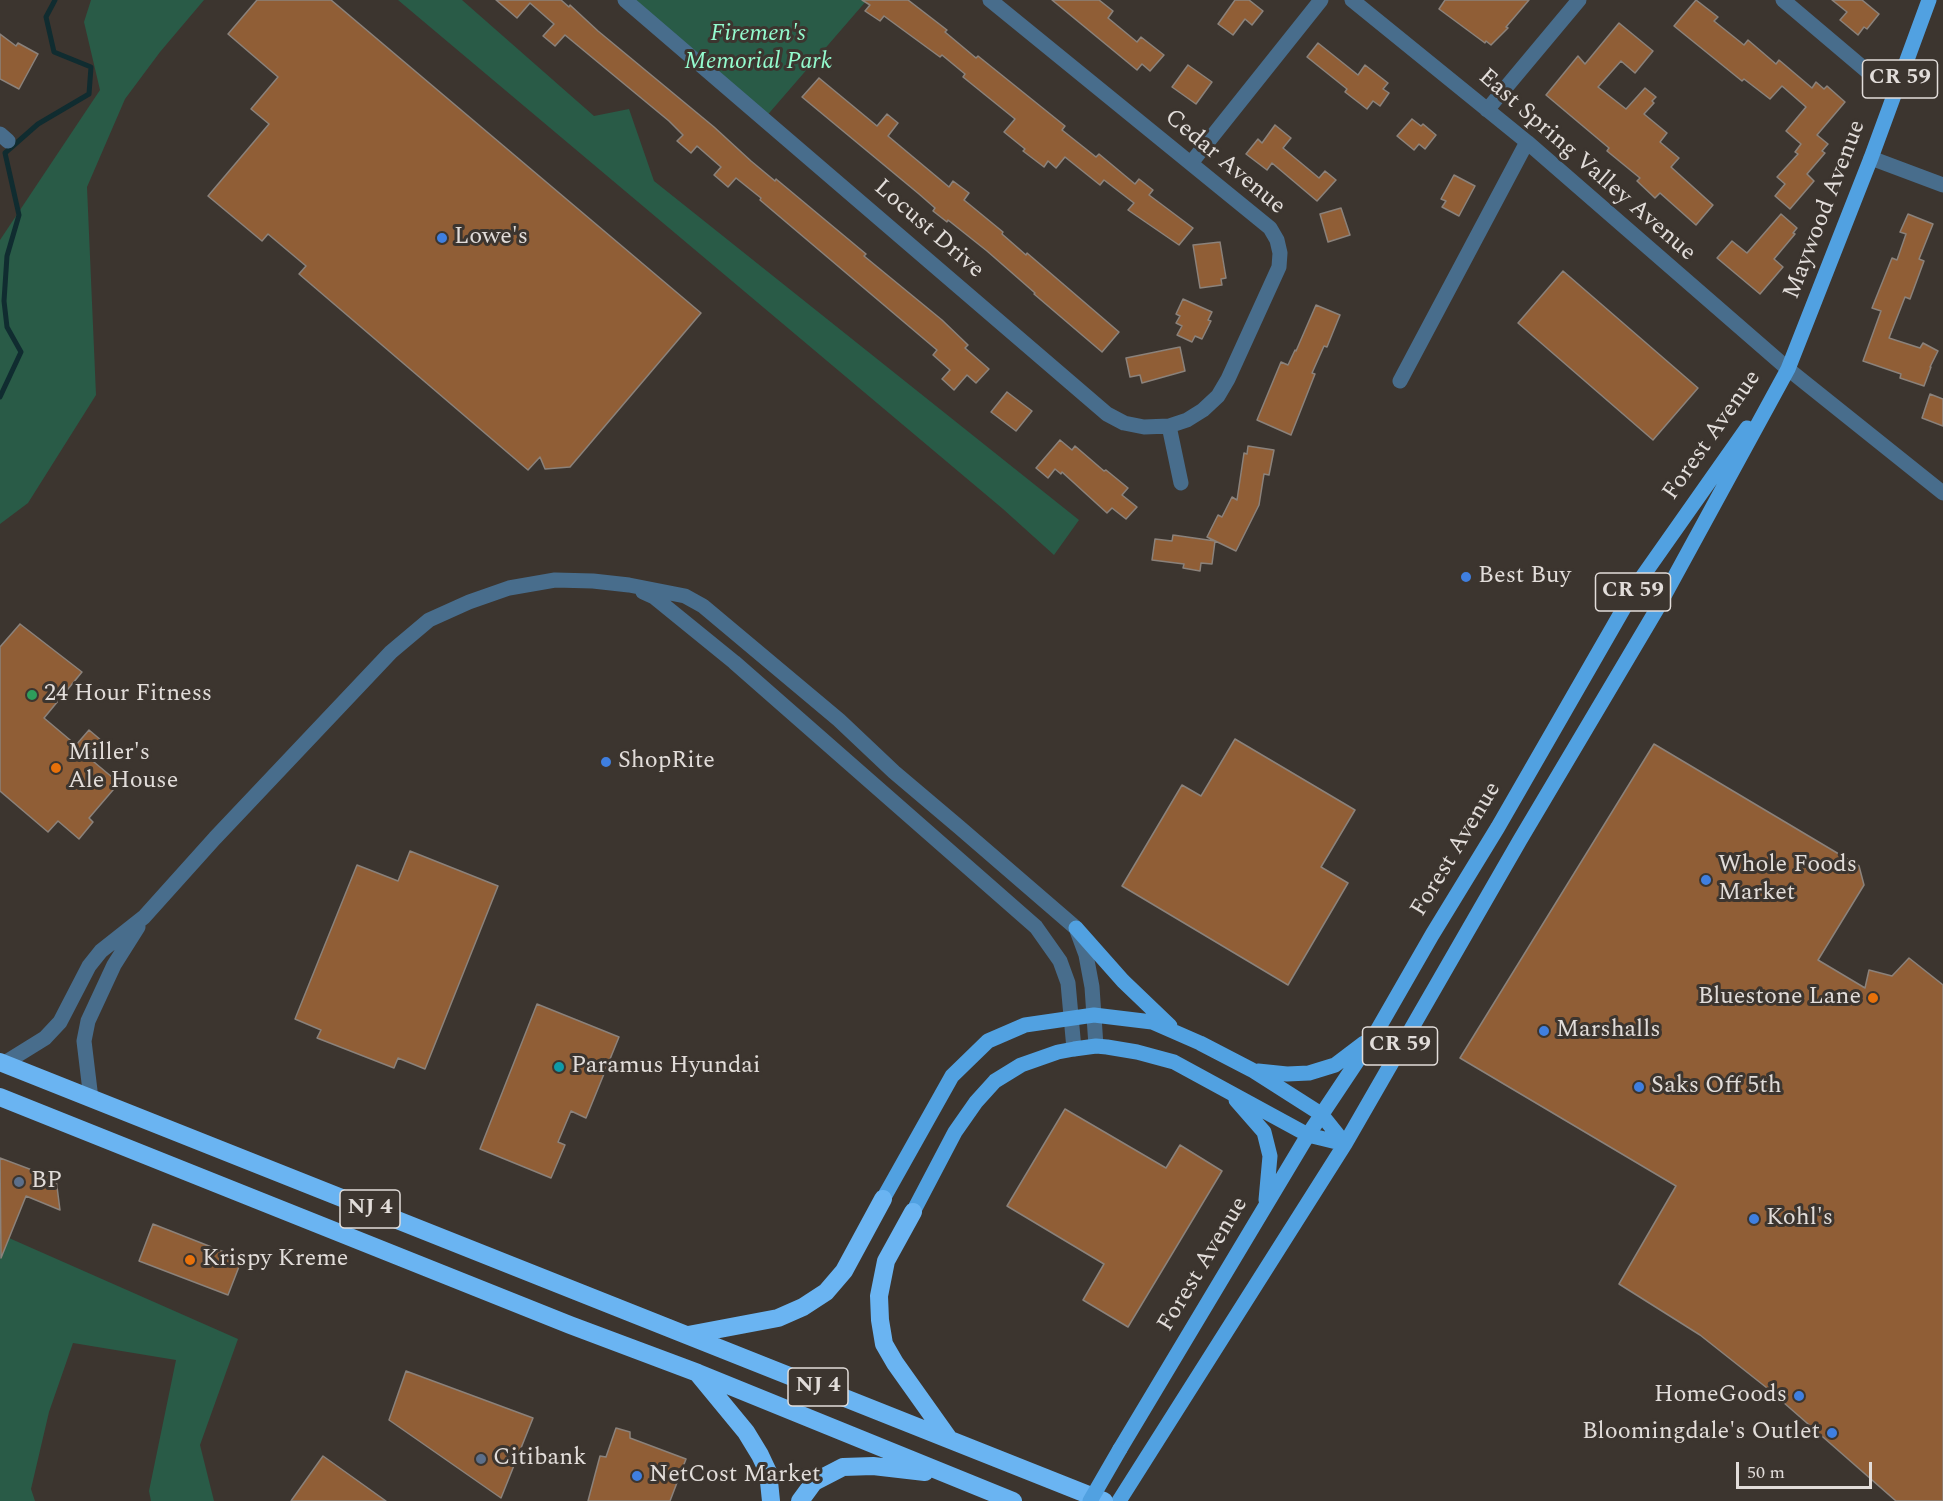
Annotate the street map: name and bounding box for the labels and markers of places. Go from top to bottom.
place label: Lowe's [454,224,528,252]
marker: Lowe's [435,231,449,245]
place label: Best Buy [1478,563,1571,591]
marker: Best Buy [1459,570,1473,584]
place label: 24 Hour Fitness [44,681,212,709]
marker: 24 Hour Fitness [25,688,39,702]
place label: Miller's Ale House [68,740,178,796]
place label: ShopRite [618,748,715,776]
marker: ShopRite [599,755,613,769]
marker: Miller's Ale House [49,761,63,775]
place label: Whole Foods Market [1718,852,1857,908]
marker: Whole Foods Market [1699,873,1713,887]
place label: Bluestone Lane [1698,984,1861,1012]
marker: Bluestone Lane [1866,991,1880,1005]
place label: Marshalls [1556,1017,1661,1045]
marker: Marshalls [1537,1024,1551,1038]
place label: Paramus Hyundai [571,1053,761,1081]
marker: Paramus Hyundai [552,1060,566,1074]
place label: Saks Off 5th [1651,1073,1782,1101]
marker: Saks Off 5th [1632,1080,1646,1094]
place label: BP [31,1168,62,1196]
marker: BP [12,1175,26,1189]
place label: Kohl's [1766,1205,1833,1233]
marker: Kohl's [1747,1212,1761,1226]
place label: Krispy Kreme [202,1246,348,1274]
marker: Krispy Kreme [183,1253,197,1267]
place label: HomeGoods [1654,1382,1787,1410]
marker: HomeGoods [1792,1389,1806,1403]
place label: Bloomingdale's Outlet [1582,1419,1820,1447]
marker: Bloomingdale's Outlet [1825,1426,1839,1440]
place label: Citibank [493,1445,587,1473]
marker: Citibank [474,1452,488,1466]
place label: NetCost Market [649,1462,821,1490]
marker: NetCost Market [630,1469,644,1483]

